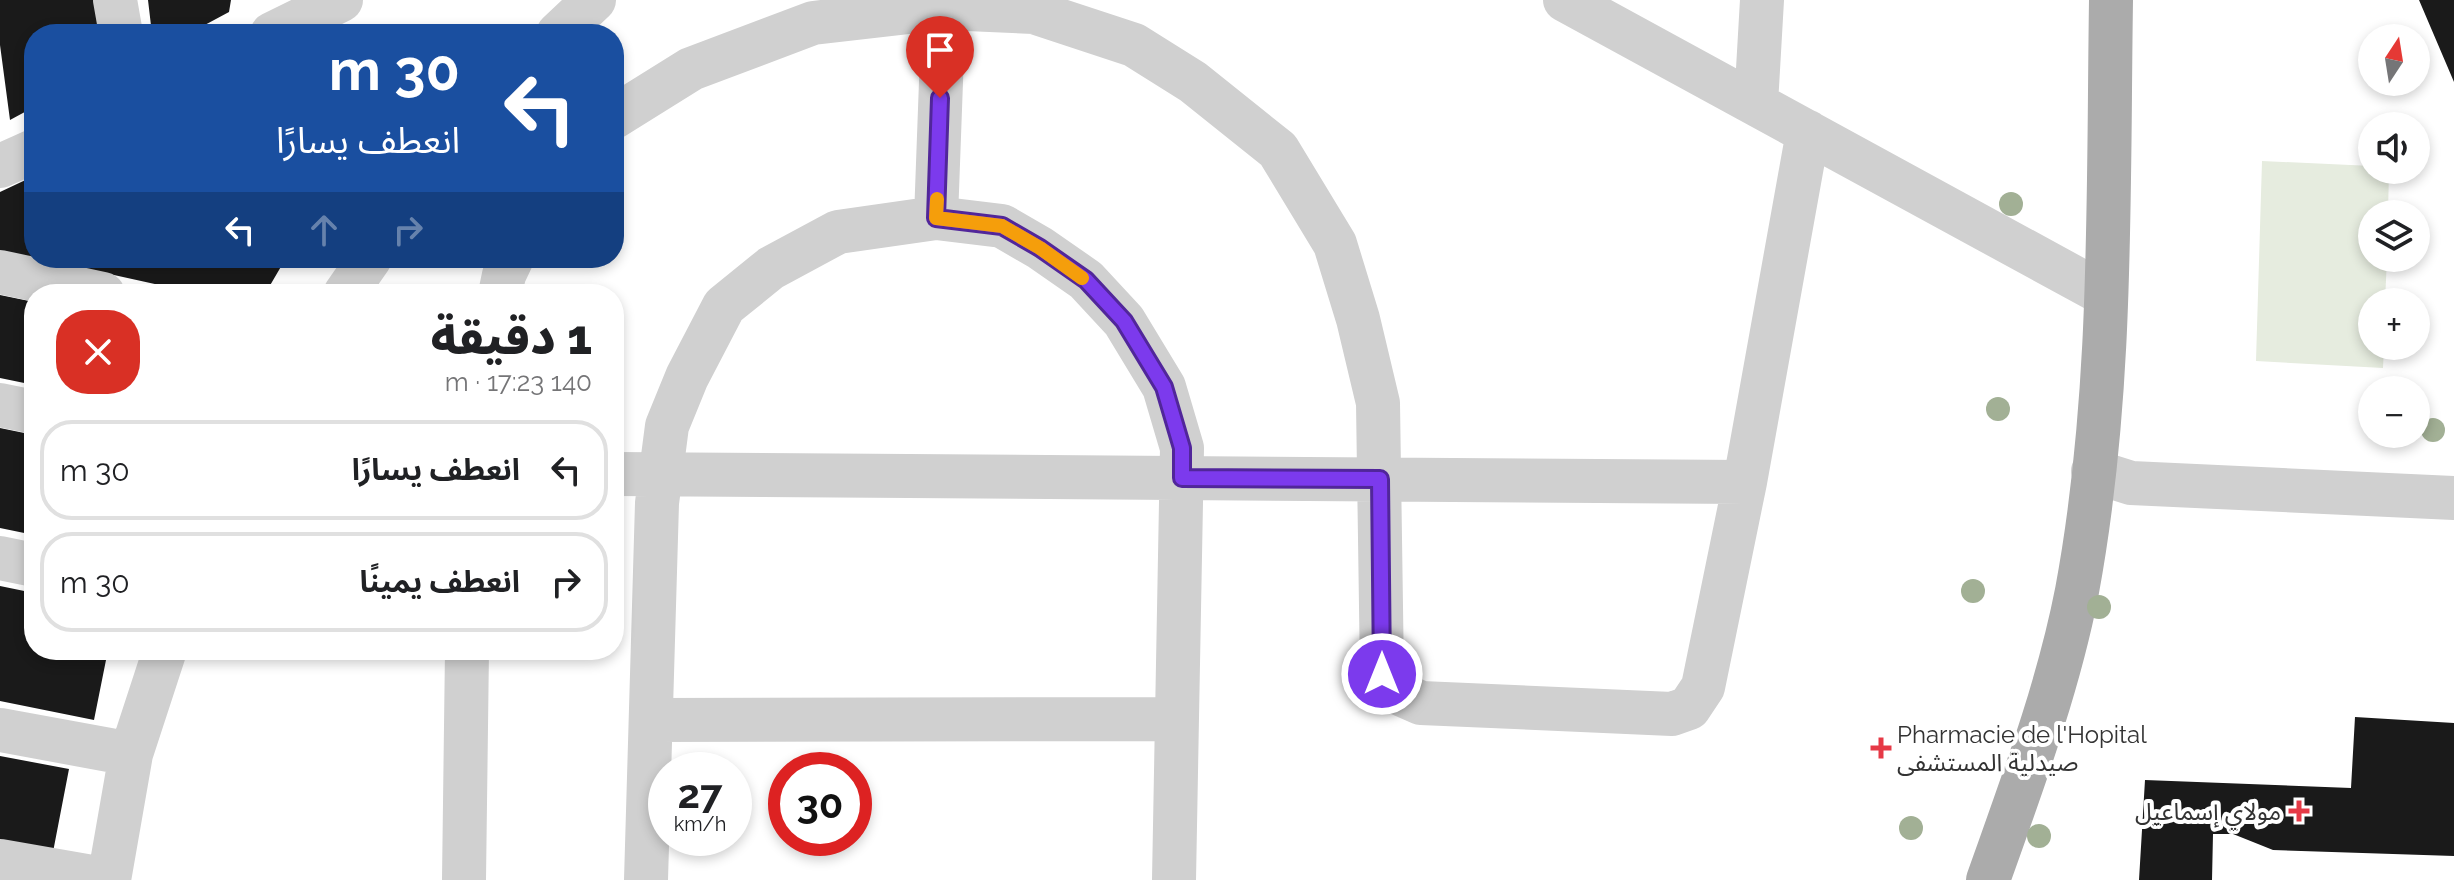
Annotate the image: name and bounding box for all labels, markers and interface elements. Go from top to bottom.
pin [906,16,974,98]
north arrow [2358,24,2430,96]
map controls [2358,24,2430,448]
icon: arrive [918,28,962,72]
text: 30 m [329,37,460,103]
icon: left [488,56,592,160]
button: sound [2358,112,2430,184]
text: انعطف يسارًا [276,119,460,161]
button: layers [2358,200,2430,272]
icon: left [218,208,262,252]
icon: ahead [302,208,346,252]
icon: right [386,208,430,252]
button: + [2358,288,2430,360]
text: 1 دقيقة [431,309,592,365]
button: close [56,310,140,394]
text: 140 m · 17:23 [445,367,592,397]
button: − [2358,376,2430,448]
icon: left [544,448,588,492]
text: انعطف يسارًا [352,452,520,487]
text: 30 m [60,453,130,488]
icon: right [544,560,588,604]
text: انعطف يمينًا [359,564,520,599]
text: 30 m [60,565,130,600]
position arrow [1340,632,1424,716]
place label: Pharmacie de l'Hopital صيدلية المستشفى [1897,720,2147,777]
marker: Pharmacie de l'Hopital صيدلية المستشفى [1872,739,1890,757]
speed limit sign: 30 [768,752,872,856]
text: 27 [677,770,722,817]
place label: مولاي إسماعيل [2135,797,2281,830]
marker: مولاي إسماعيل [2288,800,2310,822]
text: km/h [674,812,726,836]

